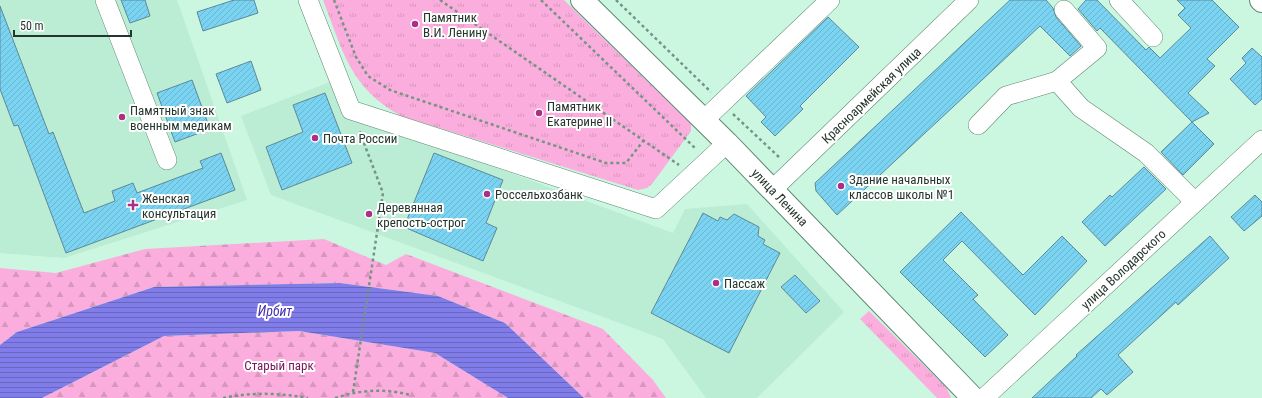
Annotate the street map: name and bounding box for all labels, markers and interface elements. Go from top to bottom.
place label: Памятник В.И. Ленину [423,10,488,40]
scale bar [14,12,131,38]
text: 50 m [20,19,44,33]
marker: Памятник В.И. Ленину [410,19,420,29]
street label: Красноармейская улица [819,44,924,147]
place label: Памятник Екатерине II [547,99,612,129]
place label: Памятный знак военным медикам [130,103,232,133]
marker: Памятник Екатерине II [534,108,544,118]
marker: Памятный знак военным медикам [117,112,127,122]
place label: Почта России [323,131,397,146]
marker: Почта России [310,133,320,143]
street label: улица Ленина [748,165,811,229]
place label: Здание начальных классов школы №1 [849,172,954,202]
marker: Здание начальных классов школы №1 [836,181,846,191]
place label: Россельхозбанк [495,187,584,202]
marker: Россельхозбанк [482,189,492,199]
place label: Женская консультация [142,191,216,221]
marker: Женская консультация [127,199,139,211]
place label: Деревянная крепость-острог [377,200,466,230]
marker: Деревянная крепость-острог [364,209,374,219]
street label: улица Володарского [1078,226,1169,312]
place label: Пассаж [724,276,766,291]
marker: Пассаж [711,278,721,288]
water label: Ирбит [258,303,292,319]
park label: Старый парк [244,358,314,373]

